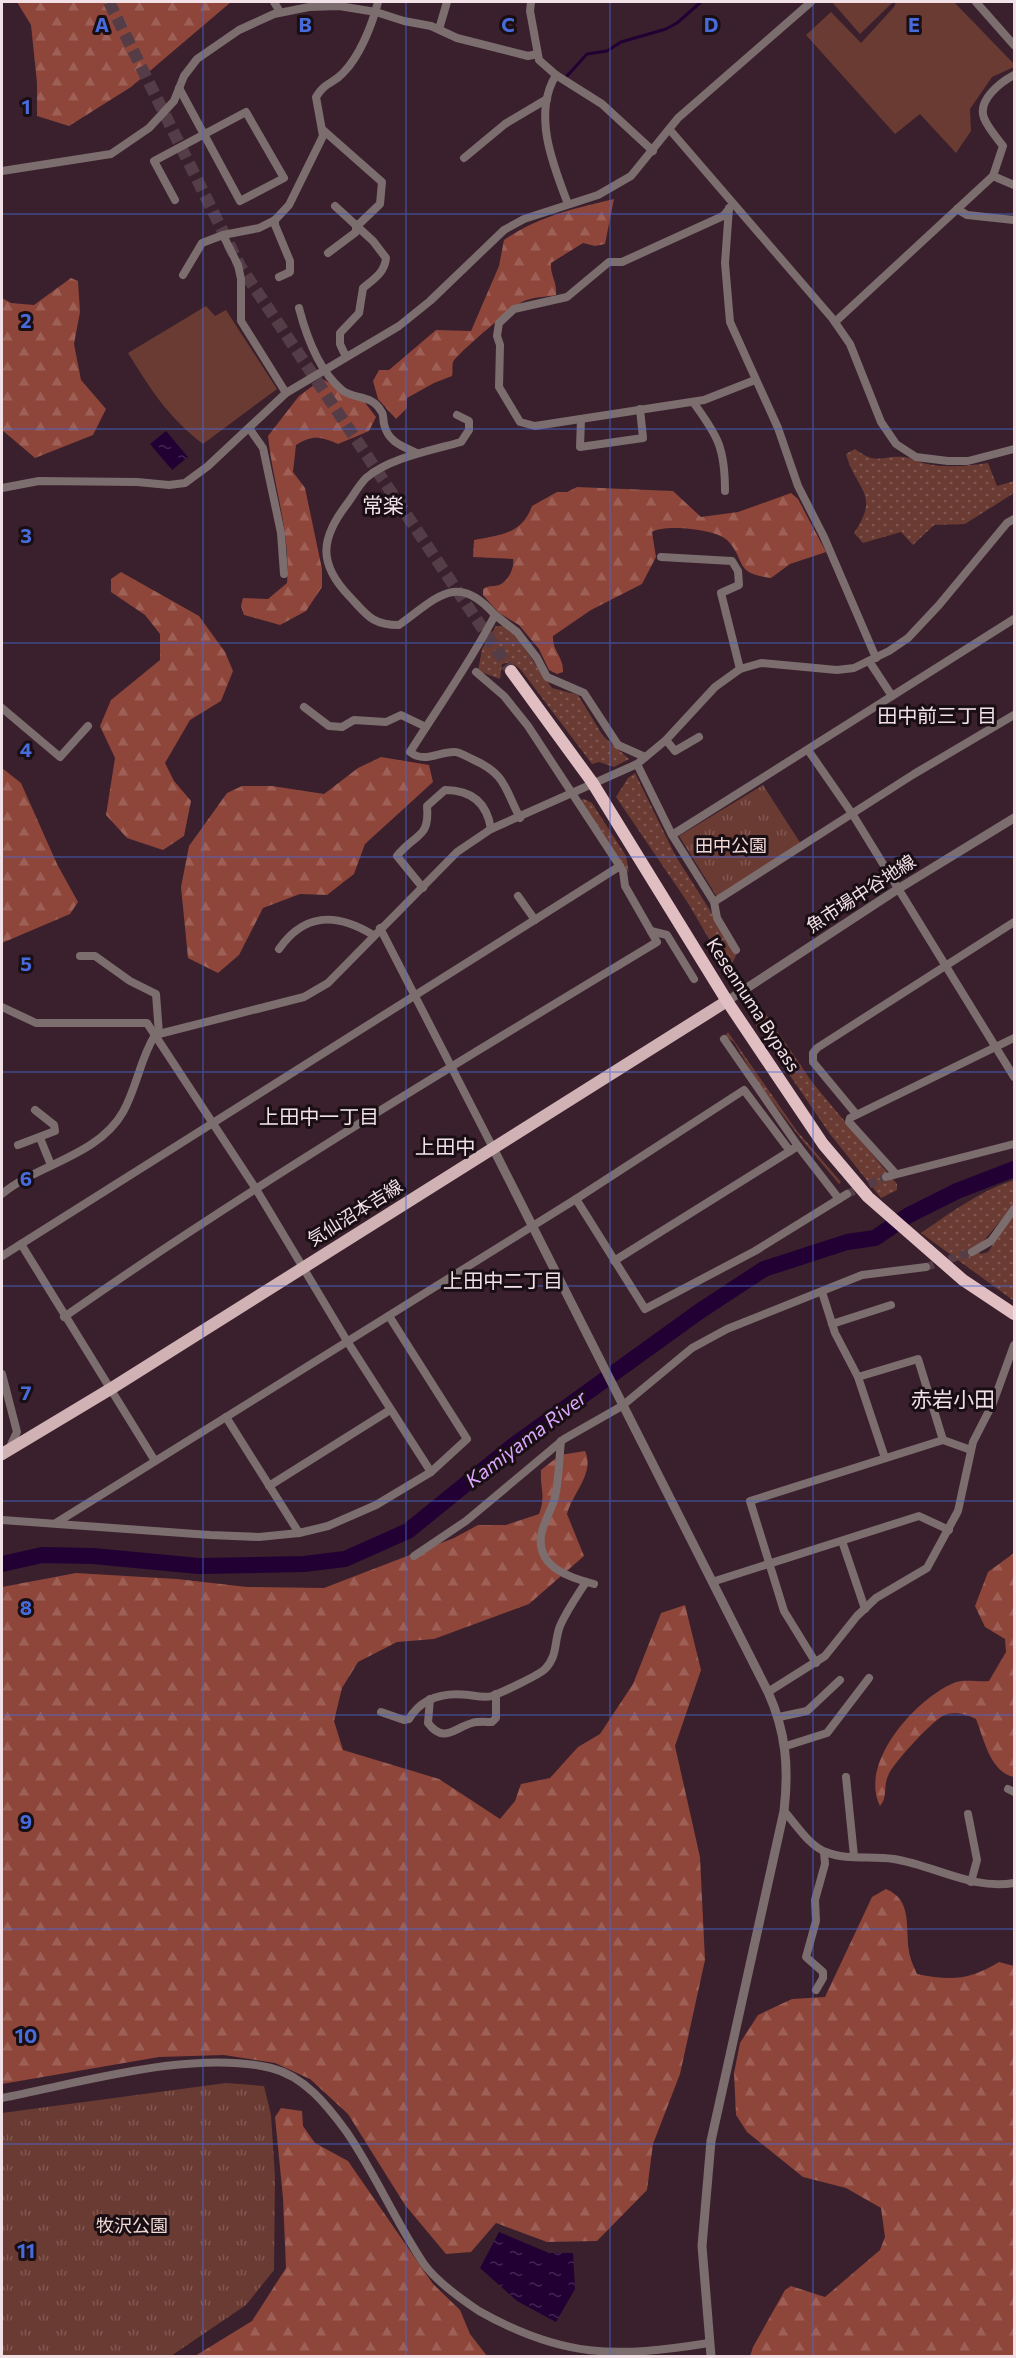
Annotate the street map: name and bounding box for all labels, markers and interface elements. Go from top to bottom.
text: A [95,12,109,36]
text: B [298,12,312,36]
text: C [501,12,515,36]
text: D [704,12,718,36]
text: E [908,12,920,36]
text: 1 [21,94,31,118]
text: 2 [20,308,32,332]
district label: 常楽 [362,492,404,517]
text: 3 [20,523,32,547]
district label: 田中前三丁目 [877,703,997,727]
text: 4 [20,737,32,761]
park label: 田中公園 [695,834,767,856]
street label: 魚市場中谷地線 [802,850,919,937]
street label: Kesennuma Bypass [702,933,805,1075]
text: 5 [20,951,32,975]
district label: 上田中一丁目 [259,1104,379,1128]
district label: 上田中 [415,1134,475,1158]
text: 6 [20,1166,32,1190]
street label: 気仙沼本吉線 [303,1174,406,1250]
district label: 上田中二丁目 [443,1268,563,1292]
text: 7 [21,1380,32,1404]
water label: Kamiyama River [460,1384,592,1492]
district label: 赤岩小田 [911,1386,995,1411]
text: 8 [20,1595,32,1619]
text: 9 [20,1809,32,1833]
text: 10 [15,2023,37,2047]
park label: 牧沢公園 [96,2214,168,2236]
text: 11 [17,2238,35,2262]

